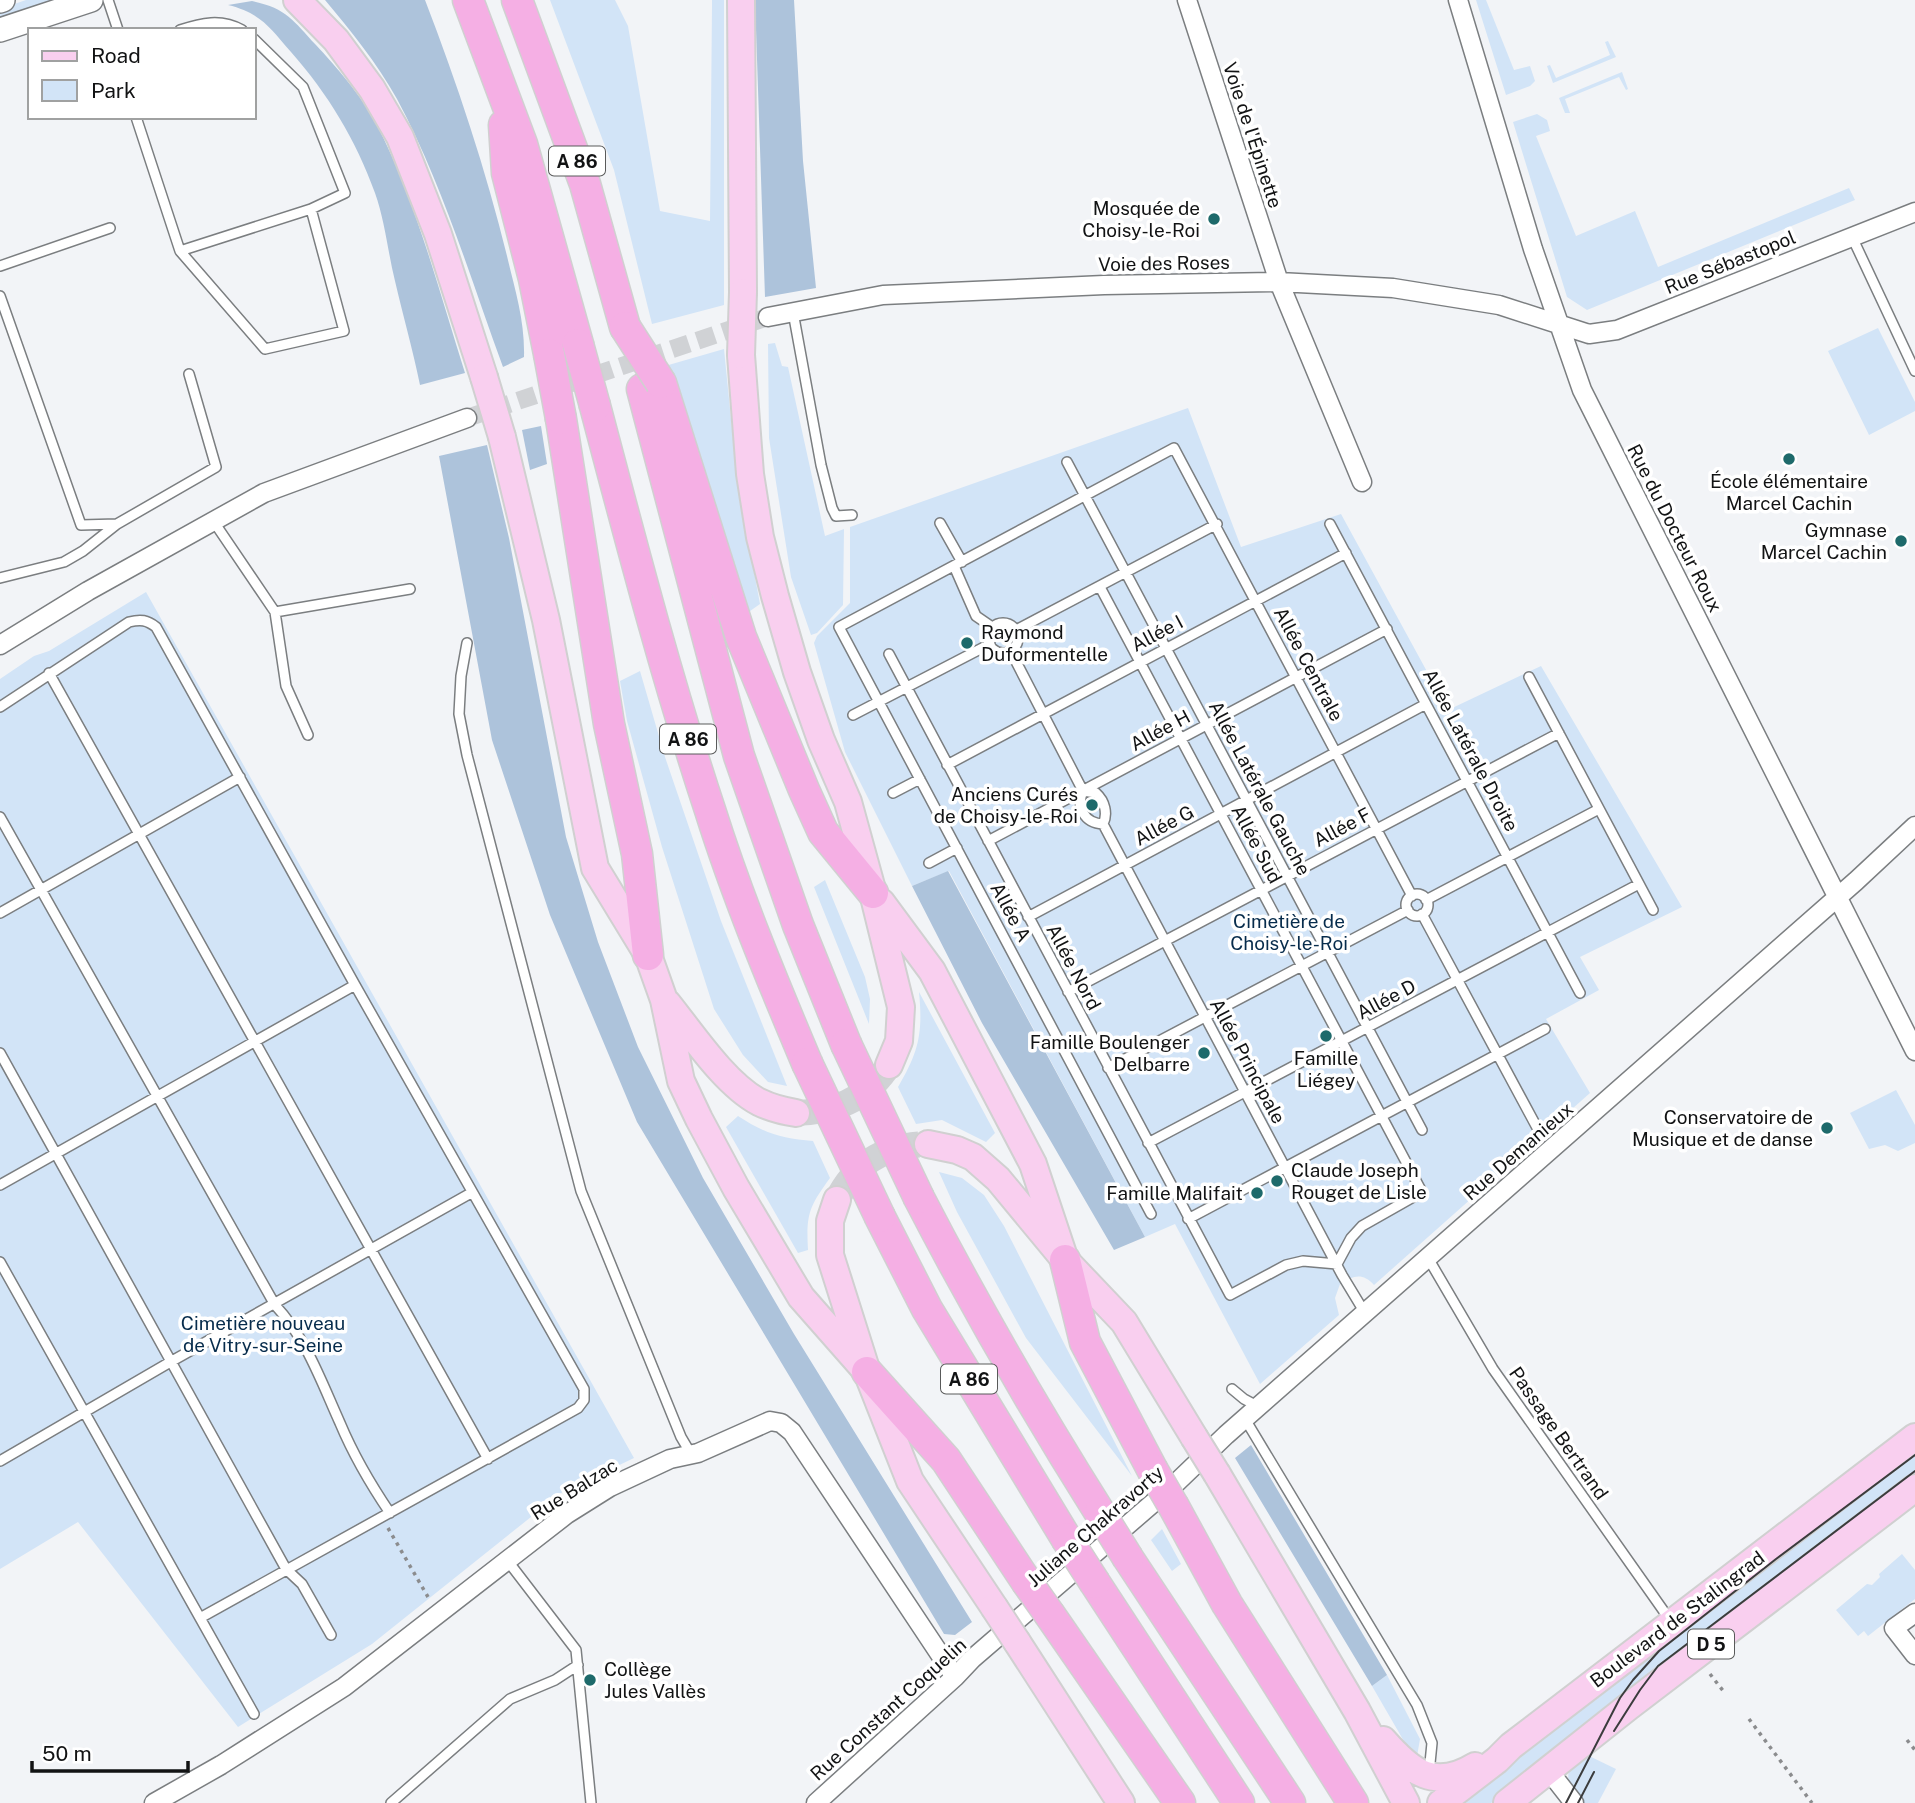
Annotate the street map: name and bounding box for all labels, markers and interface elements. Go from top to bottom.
legend [28,28,256,119]
text: Road [91,43,141,68]
street label: Voie de l'Épinette [1219,59,1287,211]
text: Park [91,78,136,103]
road number: A 86 [549,146,605,176]
place label: Mosquée de Choisy-le-Roi [1082,197,1200,241]
marker: Mosquée de Choisy-le-Roi [1206,211,1222,227]
street label: Rue Sébastopol [1661,226,1799,298]
street label: Voie des Roses [1098,251,1230,275]
street label: Rue du Docteur Roux [1623,440,1727,616]
marker: École élémentaire Marcel Cachin [1781,451,1797,467]
place label: École élémentaire Marcel Cachin [1710,470,1868,514]
place label: Gymnase Marcel Cachin [1761,519,1887,563]
marker: Gymnase Marcel Cachin [1893,533,1909,549]
street label: Allée Centrale [1270,603,1348,725]
street label: Allée I [1127,610,1187,656]
place label: Raymond Duformentelle [981,621,1108,665]
marker: Raymond Duformentelle [959,635,975,651]
street label: Allée Latérale Droite [1419,665,1523,835]
street label: Allée Latérale Gauche [1205,697,1315,879]
street label: Allée H [1126,705,1194,755]
road number: A 86 [660,724,716,754]
place label: Anciens Curés de Choisy-le-Roi [934,783,1078,827]
marker: Anciens Curés de Choisy-le-Roi [1084,797,1100,813]
street label: Allée G [1130,800,1198,850]
street label: Allée Sud [1227,801,1287,887]
street label: Allée F [1310,803,1374,851]
street label: Allée A [986,879,1036,945]
park label: Cimetière de Choisy-le-Roi [1230,910,1348,954]
street label: Allée Nord [1042,920,1106,1014]
street label: Allée D [1353,974,1419,1024]
street label: Allée Principale [1206,995,1290,1127]
marker: Famille Liégey [1318,1028,1334,1044]
place label: Famille Boulenger Delbarre [1030,1031,1190,1075]
marker: Famille Boulenger Delbarre [1196,1045,1212,1061]
place label: Famille Liégey [1294,1047,1358,1091]
street label: Rue Demanieux [1459,1097,1577,1205]
place label: Conservatoire de Musique et de danse [1632,1106,1813,1150]
marker: Conservatoire de Musique et de danse [1819,1120,1835,1136]
place label: Claude Joseph Rouget de Lisle [1291,1159,1427,1203]
marker: Claude Joseph Rouget de Lisle [1269,1173,1285,1189]
place label: Famille Malifait [1106,1182,1243,1204]
marker: Famille Malifait [1249,1185,1265,1201]
park label: Cimetière nouveau de Vitry-sur-Seine [181,1312,345,1356]
street label: Passage Bertrand [1505,1362,1613,1504]
road number: A 86 [941,1364,997,1394]
street label: Rue Balzac [527,1454,621,1524]
street label: Juliane Chakravorty [1023,1461,1167,1591]
street label: Boulevard de Stalingrad [1586,1546,1768,1692]
road number: D 5 [1688,1630,1734,1658]
street label: Rue Constant Coquelin [806,1633,970,1785]
place label: Collège Jules Vallès [604,1658,706,1702]
marker: Collège Jules Vallès [582,1672,598,1688]
scale bar [32,1730,187,1774]
text: 50 m [42,1741,92,1766]

